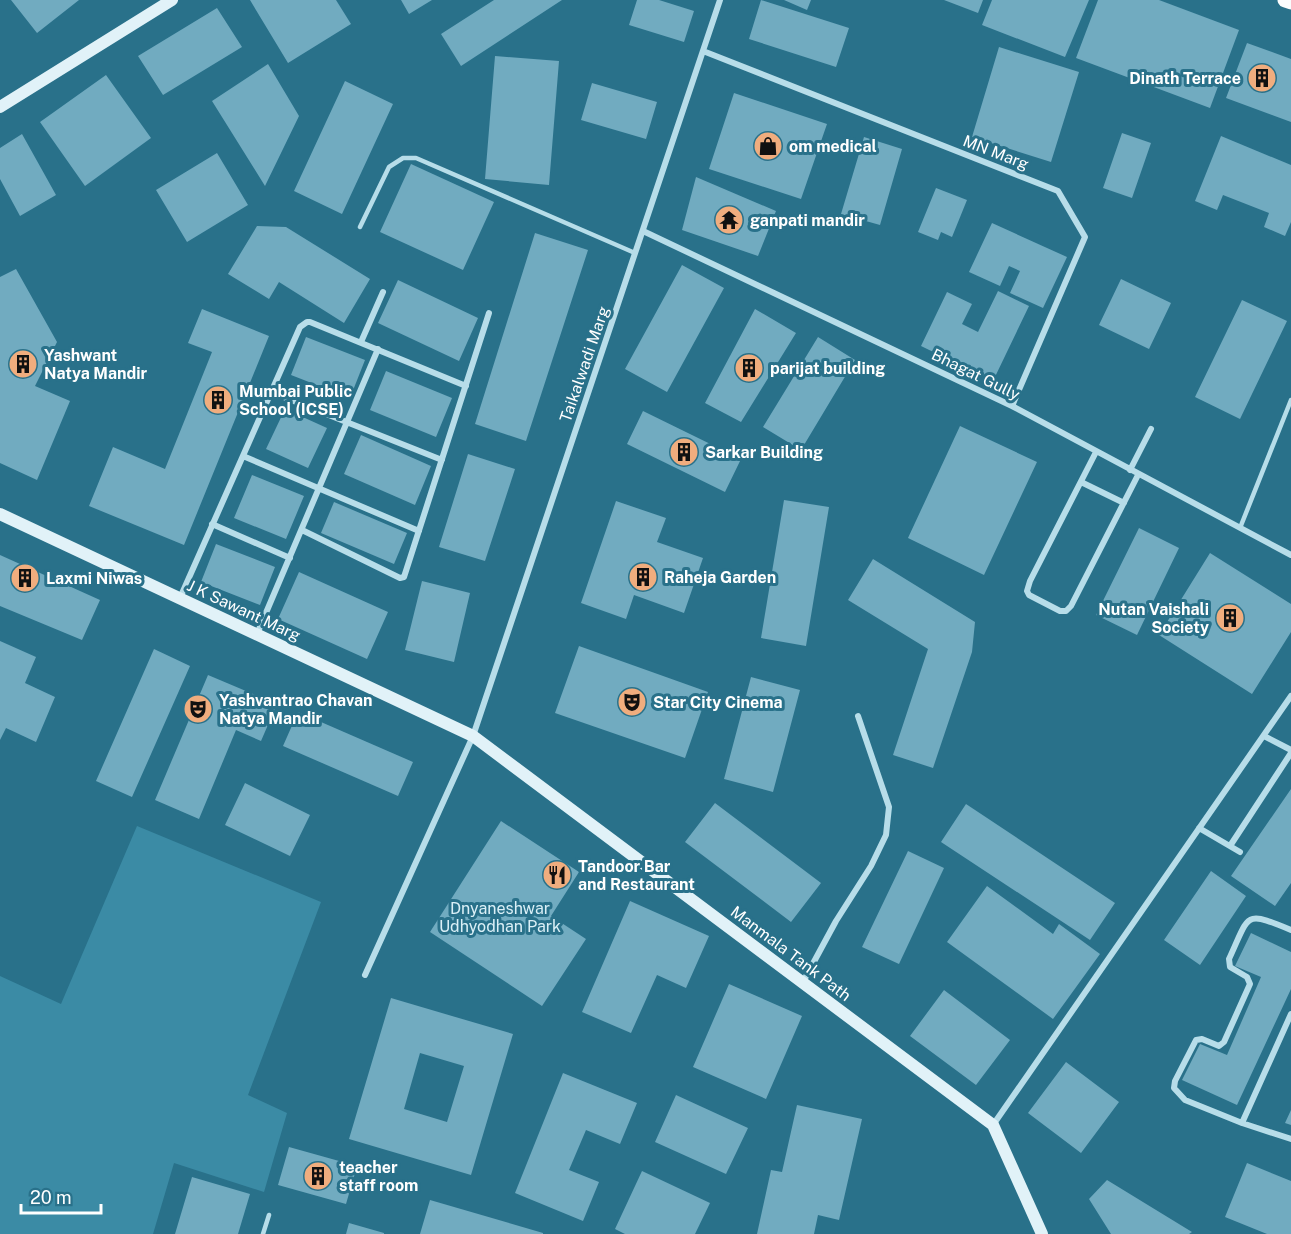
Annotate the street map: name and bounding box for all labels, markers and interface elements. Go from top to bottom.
building icon: Dinath Terrace [1246,62,1278,94]
place label: Dinath Terrace [1129,69,1241,88]
shop icon: om medical [752,130,784,162]
street label: MN Marg [960,131,1031,174]
place label: om medical [789,137,877,156]
temple icon: ganpati mandir [713,204,745,236]
place label: ganpati mandir [750,211,865,230]
street label: Taikalwadi Marg [556,304,613,425]
street label: Bhagat Gully [929,345,1023,404]
place label: Yashwant Natya Mandir [44,346,148,383]
building icon: Yashwant Natya Mandir [7,348,39,380]
building icon: parijat building [733,352,765,384]
place label: parijat building [770,359,885,378]
place label: Mumbai Public School (ICSE) [239,382,352,419]
building icon: Mumbai Public School (ICSE) [202,384,234,416]
building icon: Sarkar Building [668,436,700,468]
place label: Sarkar Building [705,443,823,462]
building icon: Raheja Garden [627,561,659,593]
building icon: Laxmi Niwas [9,562,41,594]
place label: Raheja Garden [664,568,776,587]
place label: Laxmi Niwas [46,569,142,588]
street label: J K Sawant Marg [184,576,304,645]
place label: Nutan Vaishali Society [1098,600,1209,637]
building icon: Nutan Vaishali Society [1214,602,1246,634]
theatre icon: Star City Cinema [616,686,648,718]
place label: Yashvantrao Chavan Natya Mandir [219,691,372,728]
theatre icon: Yashvantrao Chavan Natya Mandir [182,693,214,725]
place label: Star City Cinema [653,693,783,712]
place label: Tandoor Bar and Restaurant [578,857,695,894]
restaurant icon: Tandoor Bar and Restaurant [541,859,573,891]
park label: Dnyaneshwar Udhyodhan Park [439,899,561,936]
street label: Manmala Tank Path [727,902,855,1005]
place label: teacher staff room [339,1158,418,1195]
building icon: teacher staff room [302,1160,334,1192]
scale bar [21,1177,100,1215]
text: 20 m [30,1187,72,1208]

